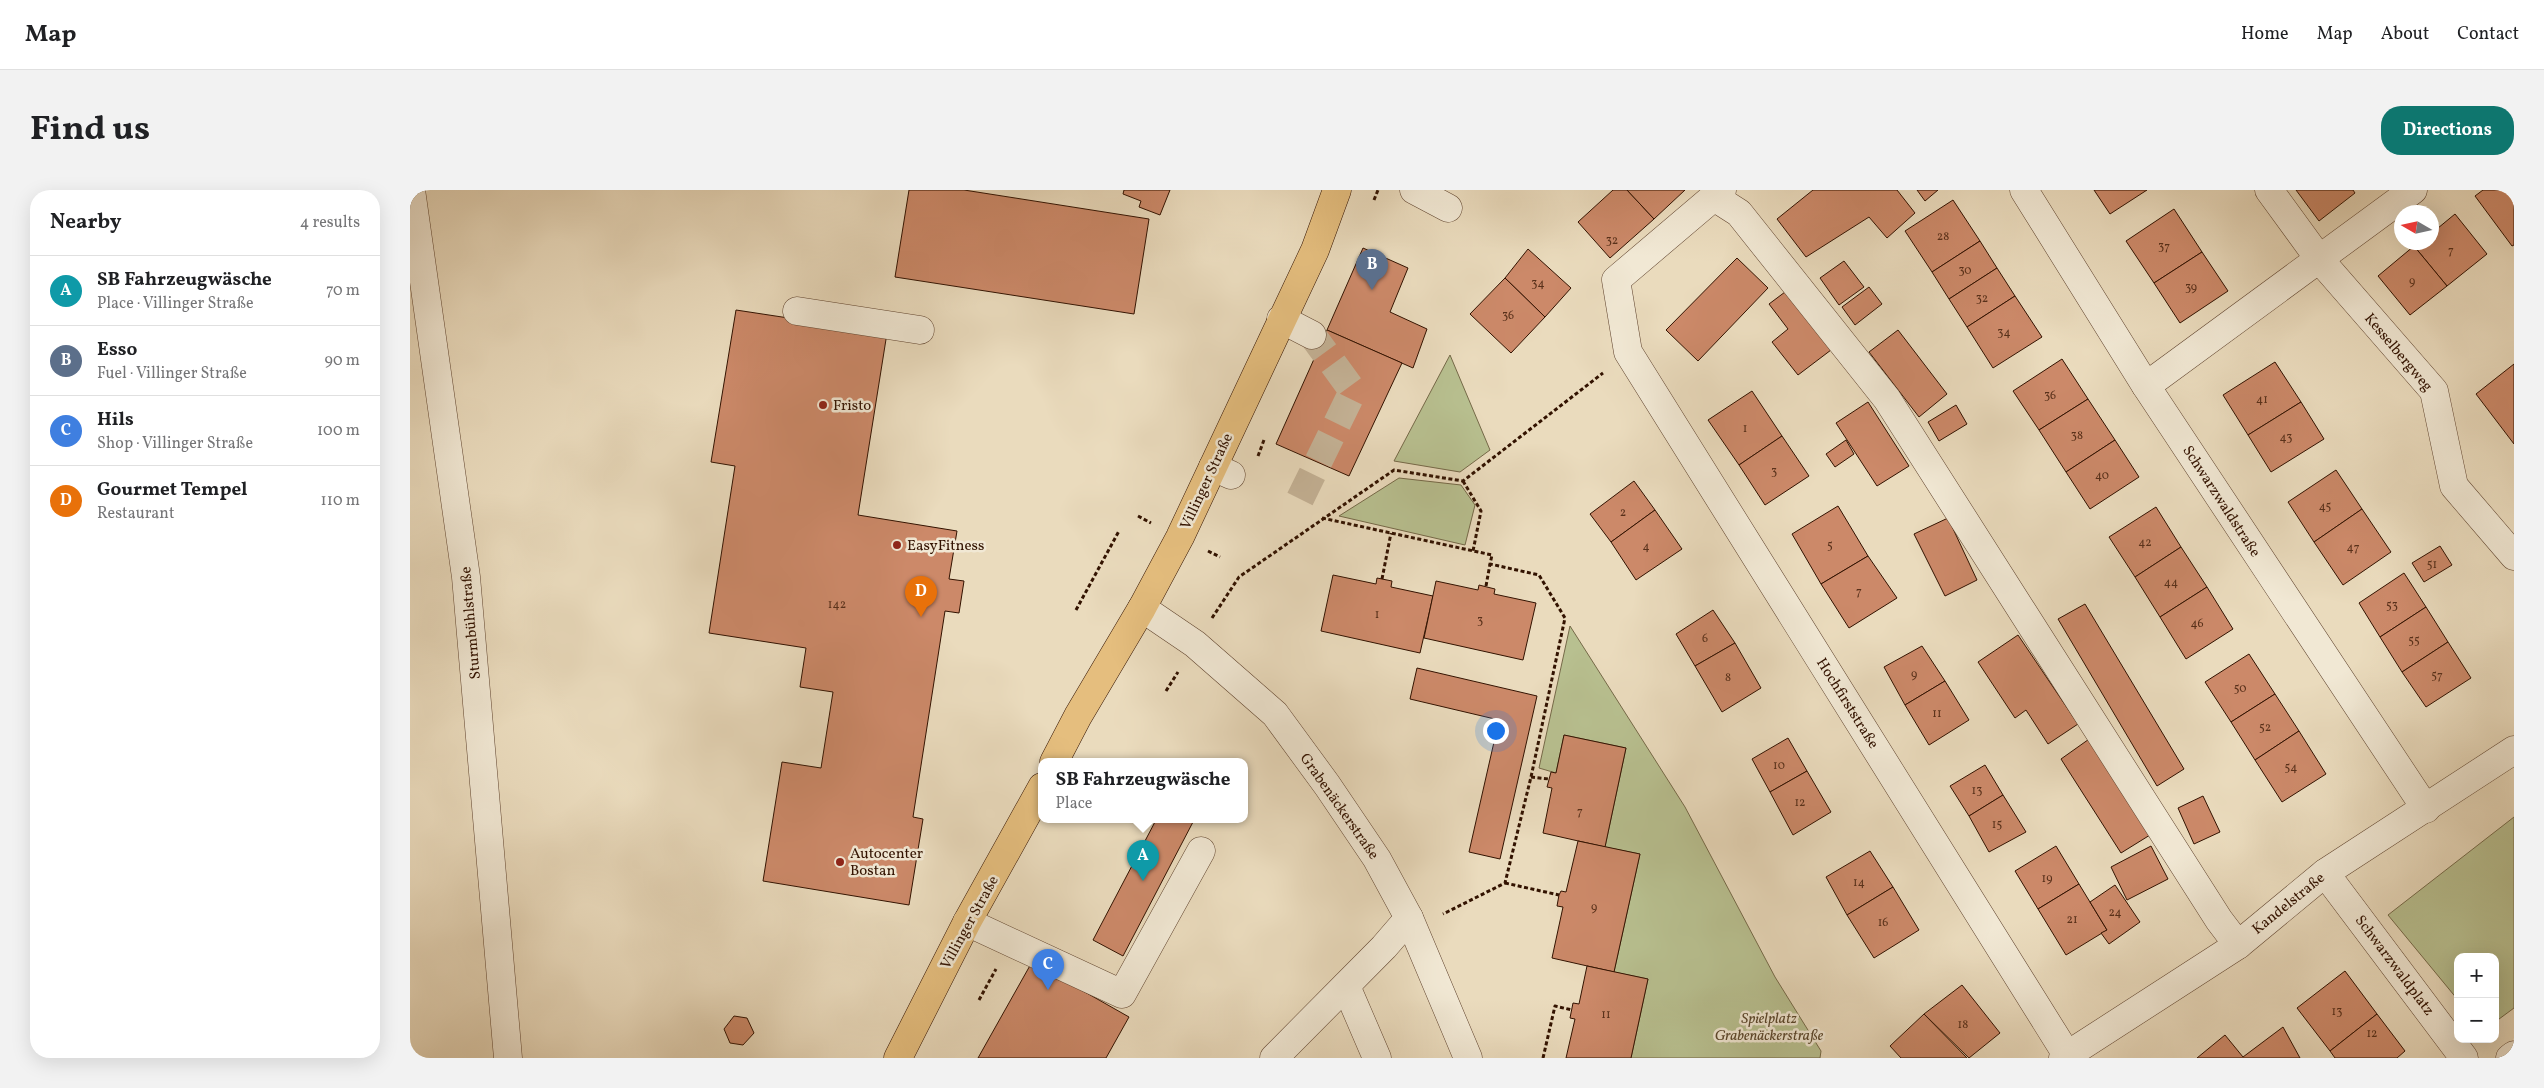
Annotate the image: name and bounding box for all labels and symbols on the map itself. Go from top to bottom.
north arrow [2394,205,2439,250]
house number: 28 [1937,229,1949,245]
house number: 32 [1606,233,1618,249]
house number: 37 [2158,239,2170,255]
house number: 7 [2448,243,2454,259]
pin: B [1356,249,1388,290]
house number: 30 [1958,263,1972,279]
house number: 9 [2409,274,2415,290]
house number: 34 [1531,276,1545,292]
house number: 39 [2185,280,2197,296]
house number: 32 [1976,291,1988,307]
house number: 36 [1502,308,1514,324]
street label: Kesselbergweg [2359,309,2437,397]
house number: 34 [1997,325,2011,341]
house number: 36 [2044,388,2056,404]
house number: 41 [2256,392,2268,408]
place label: Fristo [833,396,871,417]
marker: Fristo [817,399,829,411]
house number: 1 [1743,421,1747,437]
house number: 38 [2071,428,2083,444]
street label: Villinger Straße [1176,430,1239,533]
house number: 43 [2280,430,2292,446]
street label: Schwarzwaldstraße [2177,442,2265,562]
house number: 3 [1771,464,1777,480]
house number: 40 [2095,468,2109,484]
house number: 45 [2319,499,2332,515]
house number: 2 [1620,505,1626,521]
house number: 42 [2138,535,2152,551]
place label: EasyFitness [907,536,984,557]
house number: 5 [1827,538,1833,554]
marker: EasyFitness [891,539,903,551]
house number: 4 [1642,539,1650,555]
house number: 47 [2347,540,2360,556]
house number: 51 [2427,557,2437,573]
street label: Sturmbühlstraße [456,566,487,680]
house number: 44 [2164,575,2178,591]
pin: D [905,576,937,617]
house number: 7 [1856,584,1862,600]
house number: 142 [828,597,846,613]
house number: 53 [2386,598,2398,614]
house number: 1 [1375,607,1379,623]
house number: 3 [1477,613,1483,629]
house number: 46 [2190,616,2204,632]
house number: 6 [1702,631,1708,647]
house number: 55 [2408,633,2420,649]
street label: Hochfirststraße [1810,654,1883,753]
house number: 9 [1911,667,1917,683]
house number: 57 [2431,668,2443,684]
house number: 8 [1725,670,1731,686]
house number: 50 [2234,681,2246,697]
house number: 11 [1932,706,1942,722]
your location [1483,718,1509,744]
house number: 52 [2259,720,2271,736]
street label: Grabenäckerstraße [1294,749,1383,864]
house number: 10 [1773,758,1785,774]
house number: 54 [2285,760,2297,776]
house number: 13 [1972,783,1982,799]
house number: 12 [1794,795,1806,811]
house number: 7 [1577,804,1583,820]
house number: 15 [1992,817,2002,833]
pin: A [1127,840,1159,881]
place label: Autocenter Bostan [850,844,923,882]
marker: Autocenter Bostan [834,856,846,868]
street label: Kandelstraße [2248,868,2330,940]
house number: 19 [2042,871,2052,887]
street label: Villinger Straße [936,872,1005,973]
house number: 14 [1853,875,1865,891]
house number: 9 [1591,900,1597,916]
house number: 24 [2108,905,2122,921]
street label: Schwarzwaldplatz [2349,911,2439,1020]
house number: 21 [2066,912,2078,928]
house number: 16 [1878,915,1888,931]
pin: C [1032,949,1064,990]
house number: 13 [2332,1004,2342,1020]
house number: 11 [1601,1007,1611,1023]
park label: Spielplatz Grabenäckerstraße [1715,1009,1824,1047]
house number: 18 [1958,1017,1968,1033]
house number: 12 [2366,1026,2378,1042]

